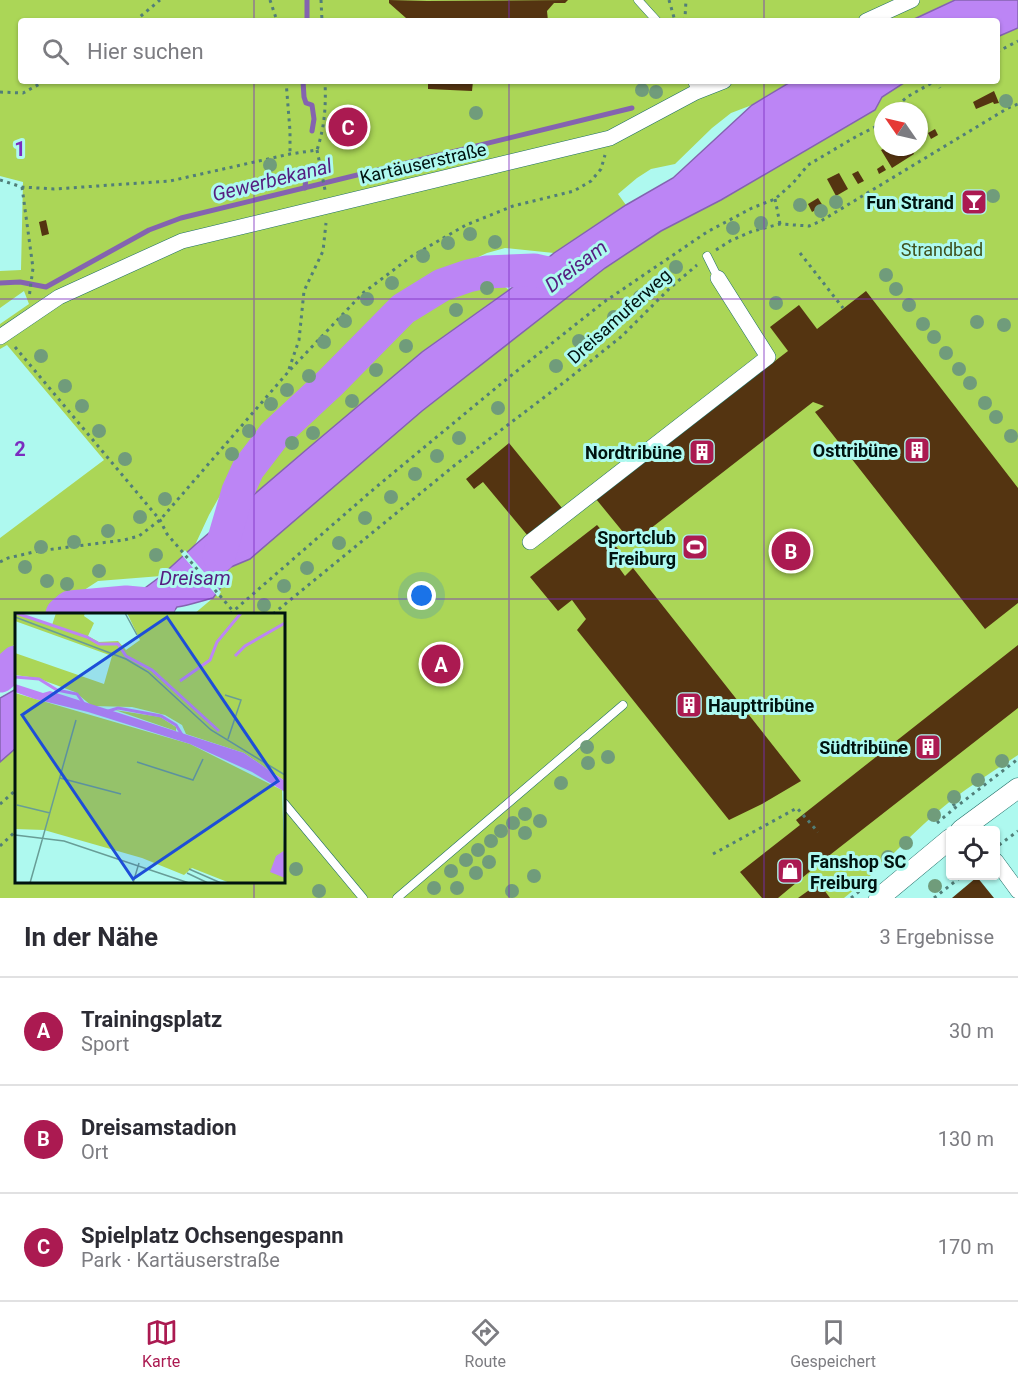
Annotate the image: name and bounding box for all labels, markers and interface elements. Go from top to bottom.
search box [18,18,1000,84]
icon: search [39,35,72,68]
text: Hier suchen [87,39,204,64]
north arrow [874,102,928,156]
pin: C [328,104,368,150]
text: 1 [14,137,26,161]
street label: Kartäuserstraße [358,138,488,188]
water label: Gewerbekanal [210,153,335,206]
bar icon: Fun Strand [959,187,989,217]
place label: Fun Strand [866,192,954,213]
water label: Dreisam [540,235,612,297]
park label: Strandbad [901,239,983,260]
street label: Dreisamuferweg [563,264,675,368]
building icon: Osttribüne [902,435,932,465]
text: 2 [14,437,26,461]
building icon: Nordtribüne [687,437,717,467]
place label: Osttribüne [813,440,898,461]
place label: Nordtribüne [585,442,682,463]
place label: Sportclub Freiburg [597,527,676,569]
pin: B [772,528,810,574]
sports icon: Sportclub Freiburg [680,532,710,562]
water label: Dreisam [159,566,231,590]
your location [407,581,436,610]
inset map [15,613,285,883]
pin: A [422,642,460,686]
building icon: Haupttribüne [674,690,704,720]
place label: Haupttribüne [708,695,814,716]
building icon: Südtribüne [913,732,943,762]
place label: Südtribüne [819,737,908,758]
map controls [946,826,1000,880]
button: locate [946,826,1000,880]
place label: Fanshop SC Freiburg [810,851,906,893]
shop icon: Fanshop SC Freiburg [775,856,805,886]
text: In der Nähe [24,922,158,952]
text: 3 Ergebnisse [880,925,994,949]
text: Trainingsplatz [81,1007,222,1032]
text: A [37,1019,50,1043]
text: 30 m [949,1019,994,1043]
text: Sport [81,1032,129,1056]
text: Dreisamstadion [81,1115,236,1140]
text: B [37,1127,50,1151]
text: 130 m [938,1127,994,1151]
text: Ort [81,1140,109,1164]
text: Spielplatz Ochsengespann [81,1223,344,1248]
text: C [37,1235,50,1259]
text: 170 m [938,1235,994,1259]
text: Park · Kartäuserstraße [81,1248,280,1272]
tab: Karte [142,1316,180,1371]
tab: Route [465,1316,506,1371]
tab: Gespeichert [790,1316,876,1371]

